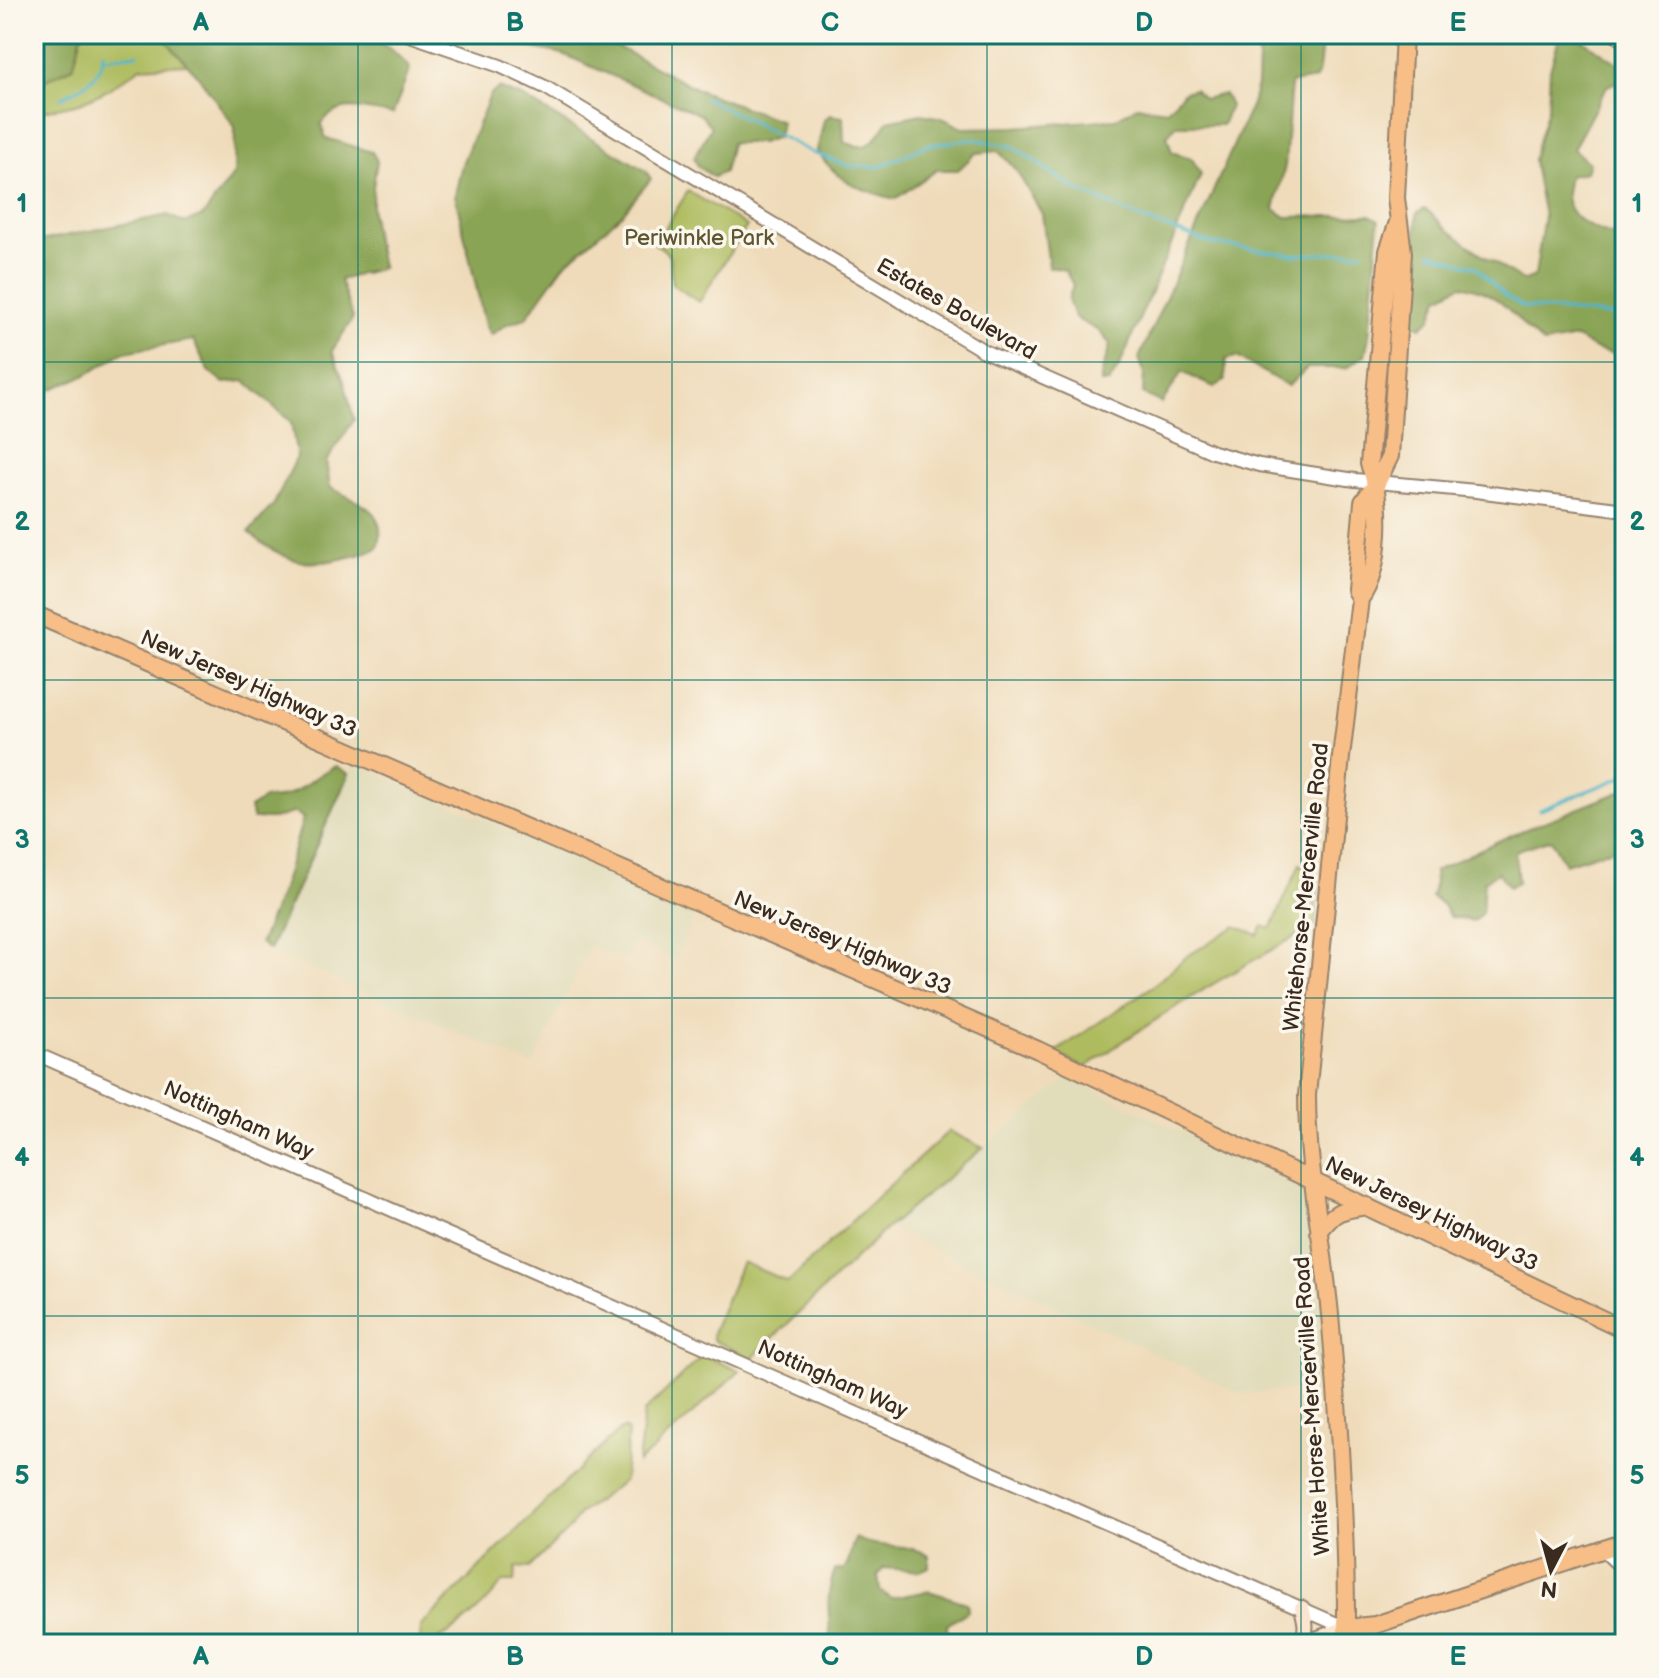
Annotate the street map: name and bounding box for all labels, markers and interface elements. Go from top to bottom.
text: A [192,8,209,39]
text: B [506,8,524,39]
text: C [821,8,839,39]
text: D [1135,8,1153,39]
text: E [1450,8,1467,39]
text: 1 [17,189,27,220]
text: 1 [1632,189,1642,220]
park label: Periwinkle Park [624,225,774,252]
street label: Estates Boulevard [872,253,1041,366]
text: 2 [14,507,30,538]
text: 2 [1629,507,1645,538]
street label: New Jersey Highway 33 [136,624,361,744]
street label: Whitehorse-Mercerville Road [1278,742,1335,1033]
text: 3 [14,825,30,856]
text: 3 [1629,825,1645,856]
street label: New Jersey Highway 33 [730,885,955,1001]
street label: Nottingham Way [159,1075,318,1166]
text: 4 [14,1143,30,1174]
text: 4 [1629,1143,1645,1174]
street label: New Jersey Highway 33 [1320,1151,1542,1278]
street label: White Horse-Mercerville Road [1289,1255,1336,1556]
street label: Nottingham Way [753,1334,912,1425]
text: 5 [14,1461,30,1492]
text: 5 [1629,1461,1645,1492]
north arrow [1511,1530,1591,1610]
text: N [1539,1574,1559,1603]
text: A [192,1642,209,1673]
text: B [506,1642,524,1673]
text: C [821,1642,839,1673]
text: D [1135,1642,1153,1673]
text: E [1450,1642,1467,1673]

